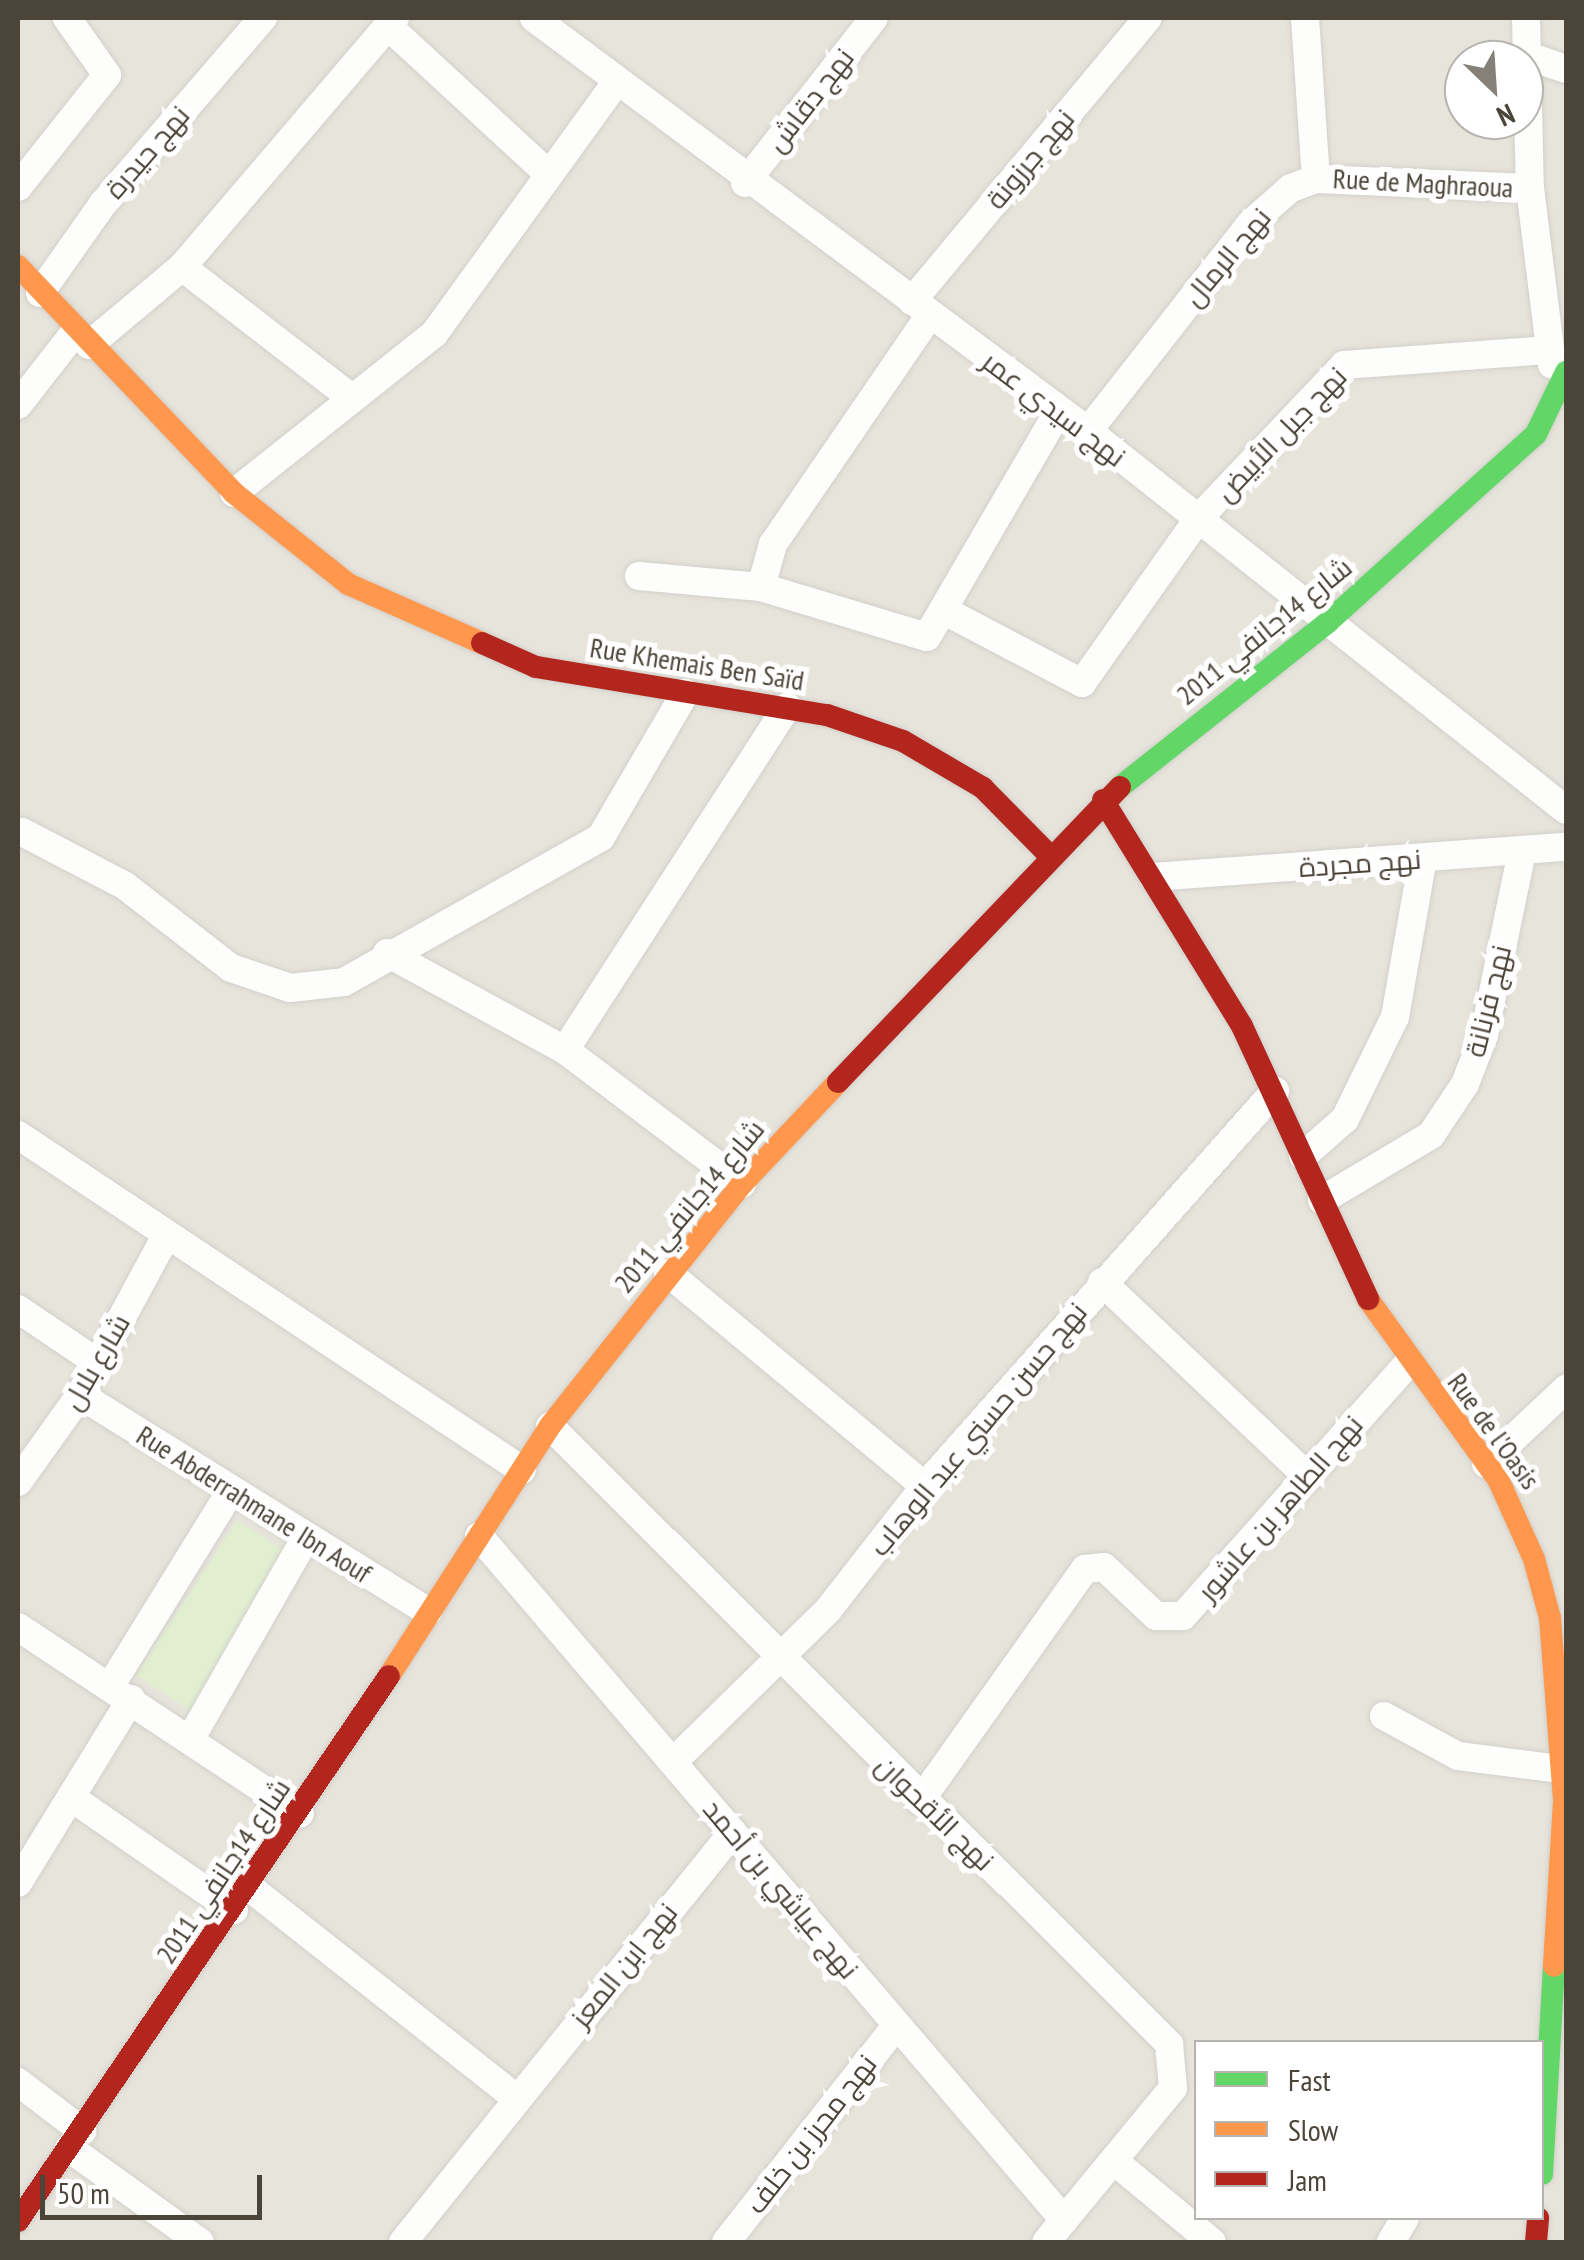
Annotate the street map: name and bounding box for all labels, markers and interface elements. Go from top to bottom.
north arrow [1444,40,1544,140]
street label: نهج دقاش [759,42,861,158]
text: N [1491,96,1521,136]
street label: نهج حيدرة [98,99,196,205]
street label: نهج جرزونة [979,102,1081,216]
street label: Rue de Maghraoua [1332,162,1514,204]
street label: نهج الرمال [1176,201,1278,313]
street label: نهج سيدي عمر [976,344,1132,474]
street label: نهج جبل الأبيض [1208,360,1354,508]
street label: شارع 14جانفي 2011 [1170,550,1358,712]
street label: Rue Khemais Ben Saïd [588,631,806,697]
street label: نهج مجردة [1298,842,1422,884]
street label: نهج فرنانة [1458,941,1518,1061]
street label: شارع 14جانفي 2011 [607,1113,771,1299]
street label: نهج حسن حسني عبد الوهاب [862,1295,1094,1563]
street label: شارع بلال [55,1308,137,1416]
street label: Rue de l'Oasis [1441,1367,1547,1495]
street label: نهج الطاهر بن عاشور [1190,1408,1370,1608]
street label: Rue Abderrahmane Ibn Aouf [130,1418,378,1590]
street label: نهج الأقحوان [869,1748,1001,1878]
street label: شارع 14جانفي 2011 [149,1772,297,1970]
street label: نهج عياشي بن أحمد [696,1793,866,1985]
street label: نهج ابن المعز [564,1896,684,2034]
legend [1194,2040,1544,2220]
street label: نهج محرز بن خلف [738,2048,884,2220]
text: Fast [1288,2060,1331,2099]
text: Slow [1288,2110,1338,2149]
scale bar [45,2155,268,2217]
text: Jam [1288,2160,1327,2199]
text: 50 m [57,2173,110,2212]

